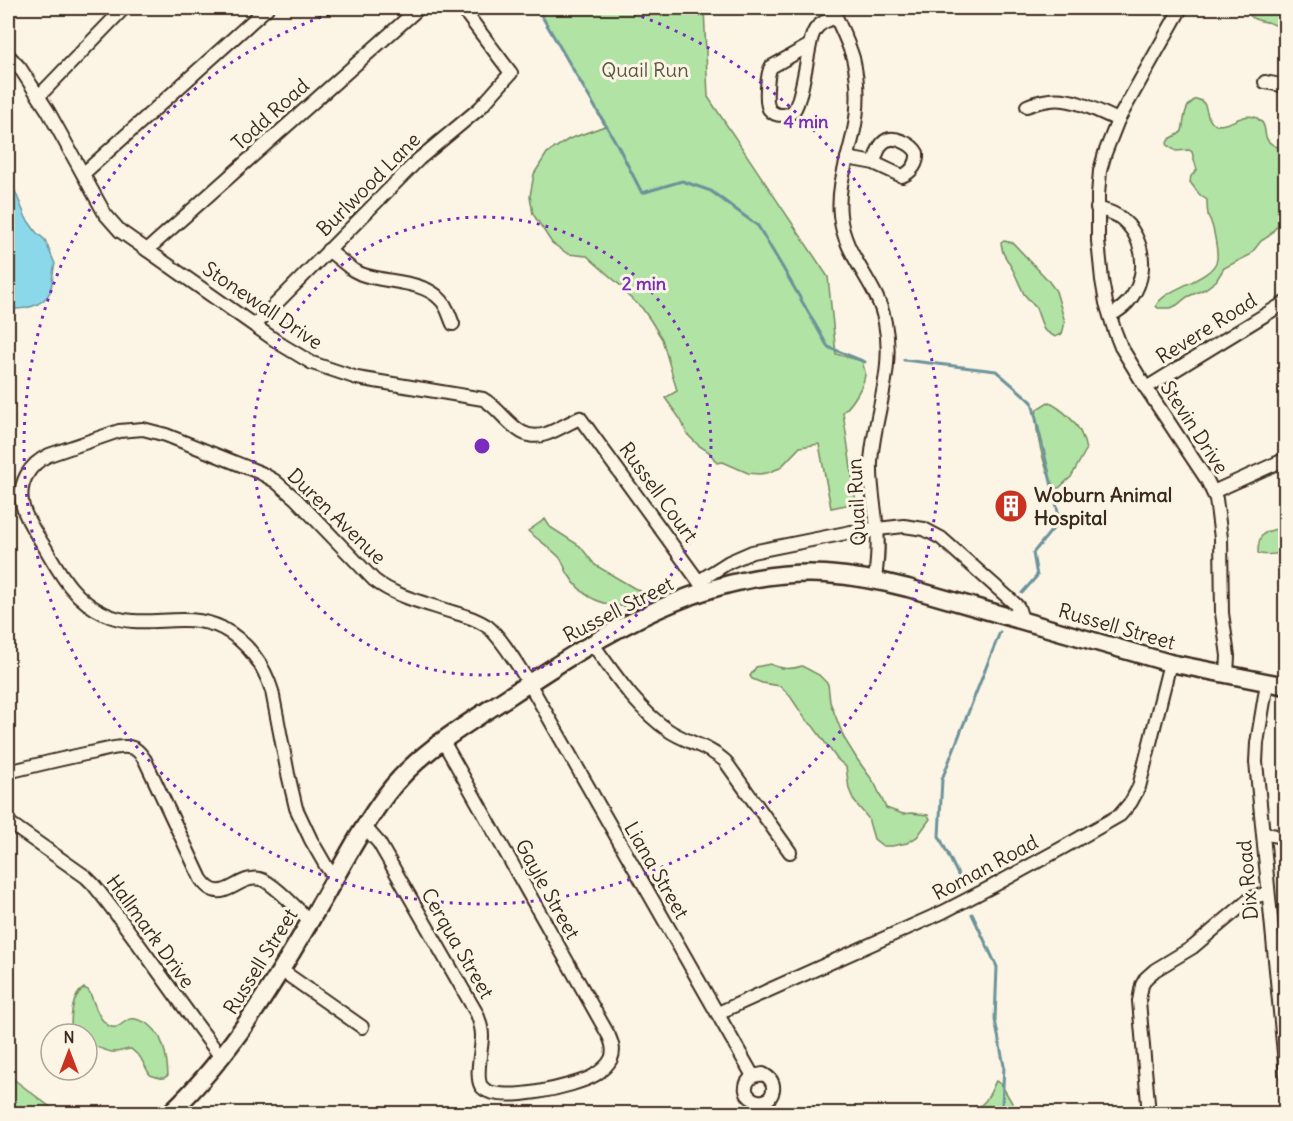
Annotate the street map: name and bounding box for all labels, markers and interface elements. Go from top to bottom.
park label: Quail Run [601,57,689,82]
street label: Todd Road [226,73,314,155]
text: 4 min [784,110,829,133]
street label: Burlwood Lane [311,127,425,241]
street label: Stonewall Drive [198,256,328,354]
text: 2 min [622,272,667,295]
street label: Revere Road [1151,287,1261,369]
street label: Stevin Drive [1156,376,1234,478]
centre of rings [472,436,492,456]
street label: Russell Court [614,437,704,547]
street label: Quail Run [841,458,871,546]
street label: Duren Avenue [282,463,392,569]
place label: Woburn Animal Hospital [1034,482,1172,530]
building icon: Woburn Animal Hospital [993,488,1029,524]
street label: Russell Street [559,570,678,647]
street label: Russell Street [1056,597,1179,655]
street label: Liana Street [619,817,695,923]
street label: Roman Road [928,829,1042,905]
street label: Gayle Street [510,835,586,944]
street label: Dix Road [1231,839,1263,921]
street label: Hallmark Drive [101,869,201,993]
street label: Cerqua Street [416,883,500,1003]
street label: Russell Street [218,903,303,1019]
north arrow [39,1022,99,1082]
text: N [63,1027,75,1047]

